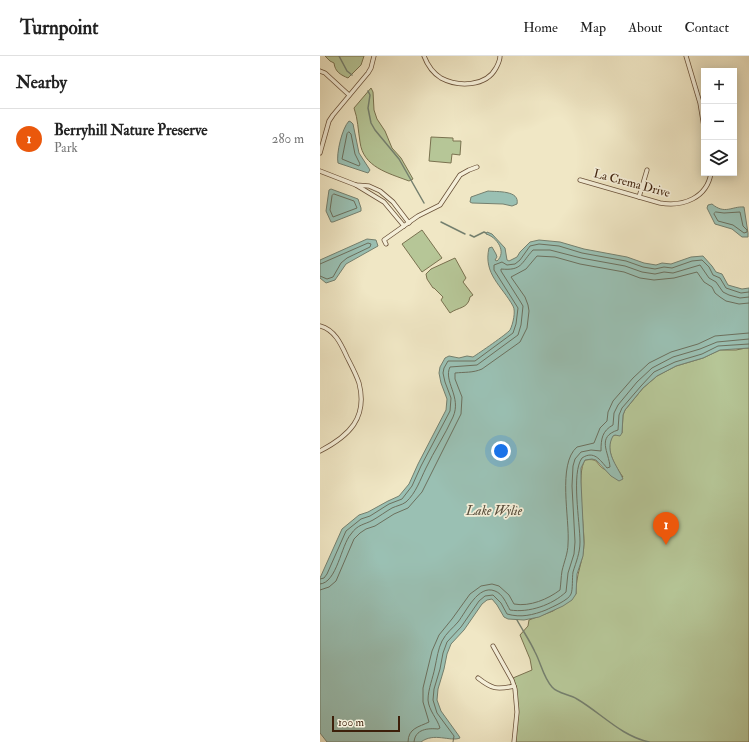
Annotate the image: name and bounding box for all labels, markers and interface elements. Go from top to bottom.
text: Turnpoint [20,16,98,40]
text: Home [523,19,558,36]
text: Map [580,19,606,36]
text: About [628,19,662,36]
text: Contact [684,19,729,36]
map controls [701,68,737,176]
button: + [701,68,737,104]
text: Nearby [16,72,67,93]
button: − [701,104,737,140]
text: Berryhill Nature Preserve [54,121,208,140]
text: 1 [27,131,31,147]
text: 280 m [272,131,304,147]
text: Park [54,140,78,156]
button: layers [701,140,737,176]
street label: La Crema Drive [592,166,672,201]
your location [491,441,511,461]
water label: Lake Wylie [465,503,523,519]
pin: 1 [653,512,679,545]
scale bar [332,714,400,733]
text: 100 m [338,716,364,729]

